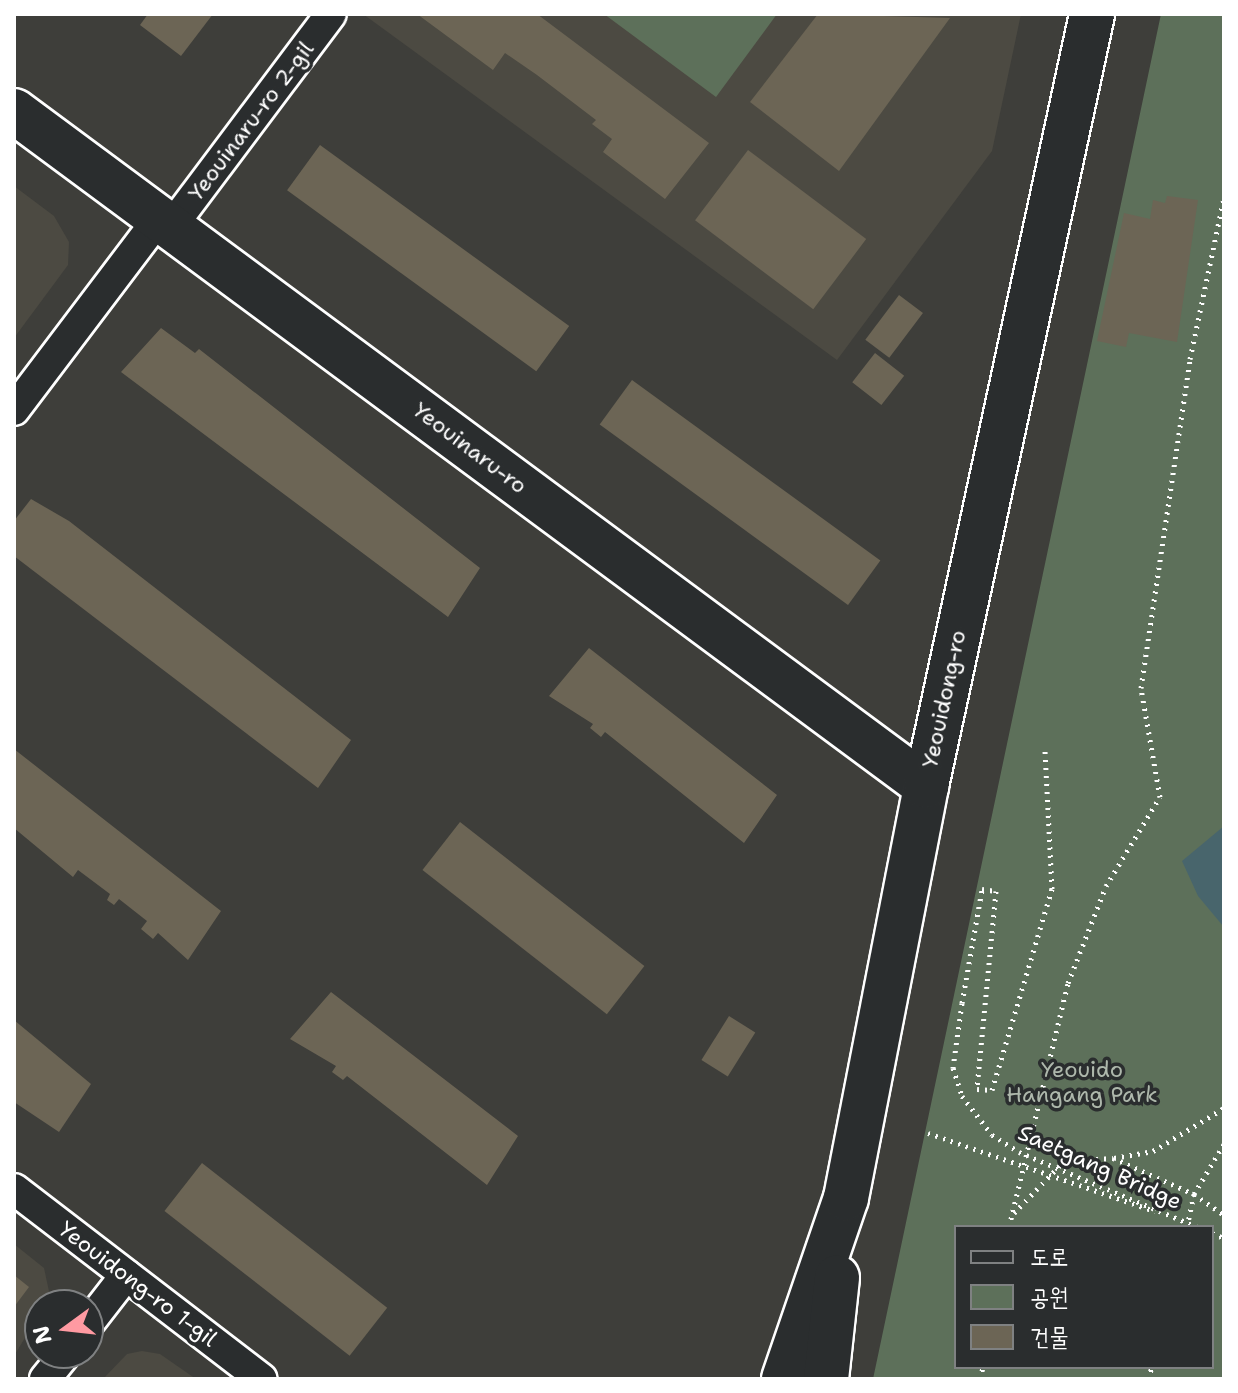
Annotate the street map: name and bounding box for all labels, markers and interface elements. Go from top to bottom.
street label: Yeouinaru-ro 2-gil [183,36,319,206]
street label: Yeouinaru-ro [408,397,532,499]
street label: Yeouidong-ro [917,628,971,770]
park label: Yeouido Hangang Park [1006,1056,1158,1108]
street label: Saetgang Bridge [1014,1119,1186,1215]
street label: Yeouidong-ro 1-gil [54,1216,222,1352]
legend [954,1225,1214,1369]
text: 도로 [1030,1241,1069,1273]
text: 공원 [1030,1281,1069,1313]
north arrow [24,1289,104,1369]
text: 건물 [1030,1321,1069,1353]
text: N [26,1323,59,1347]

